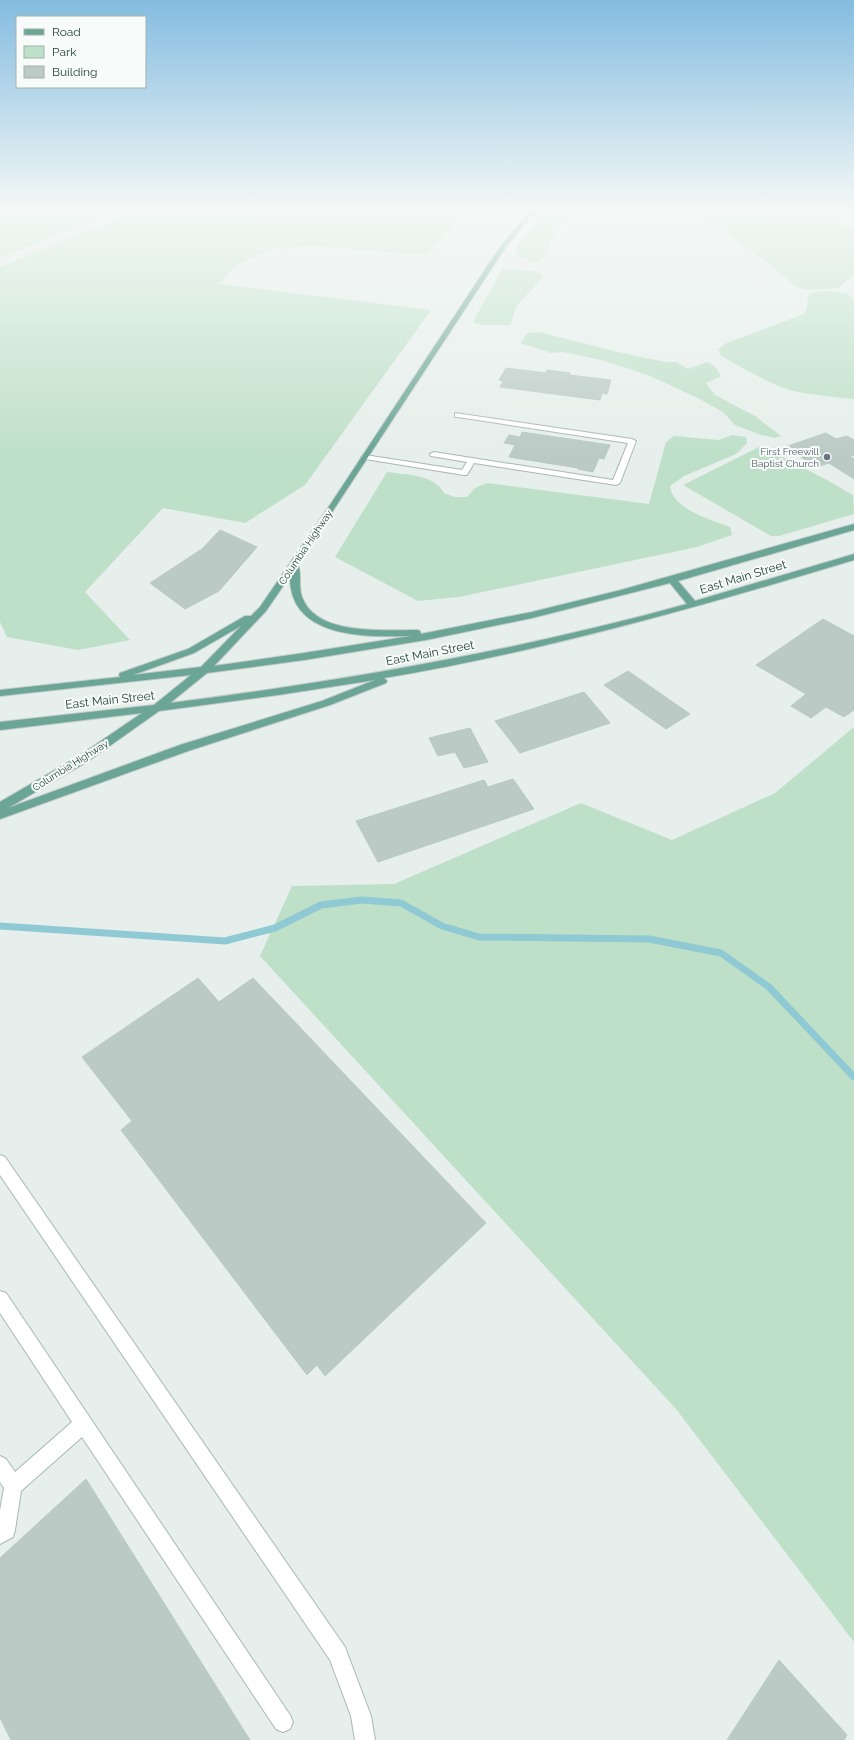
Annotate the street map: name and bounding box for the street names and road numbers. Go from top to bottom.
street label: Columbia Highway [276,508,335,586]
street label: East Main Street [698,557,788,597]
street label: East Main Street [385,638,475,668]
street label: East Main Street [65,688,155,712]
street label: Columbia Highway [30,737,111,793]

